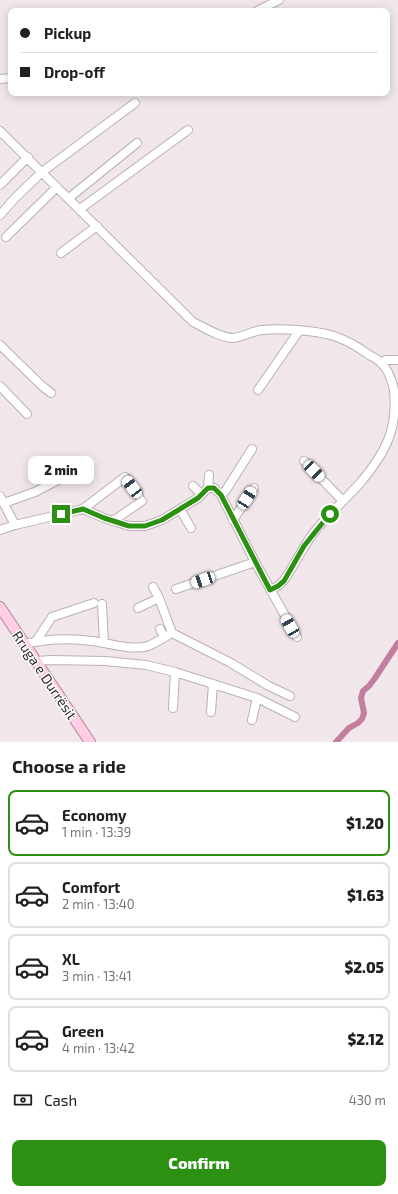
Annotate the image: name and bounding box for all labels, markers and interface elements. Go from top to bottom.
text: Pickup [44,24,91,42]
text: Drop-off [44,63,105,81]
callout: 2 min [28,456,94,484]
car [301,458,327,484]
text: 2 min [44,462,78,478]
car [120,474,144,500]
car [236,485,258,511]
route end [52,505,70,523]
route start [321,505,339,523]
car [190,570,216,590]
car [279,613,301,639]
street label: Rruga e Durrësit [9,627,81,723]
text: Choose a ride [12,755,126,777]
icon: car [14,805,50,841]
text: Economy [62,806,127,824]
text: $1.20 [346,814,384,832]
text: 1 min · 13:39 [62,824,131,840]
icon: car [14,877,50,913]
text: Comfort [62,878,120,896]
text: $1.63 [347,886,384,904]
text: 2 min · 13:40 [62,896,135,912]
icon: car [14,949,50,985]
text: XL [62,950,80,968]
text: $2.05 [344,958,384,976]
text: 3 min · 13:41 [62,968,132,984]
icon: car [14,1021,50,1057]
text: Green [62,1022,104,1040]
text: $2.12 [348,1030,384,1048]
text: 4 min · 13:42 [62,1040,135,1056]
icon: cash [12,1089,34,1111]
text: Cash [44,1091,77,1109]
text: 430 m [349,1092,386,1108]
button: Confirm [12,1140,386,1186]

